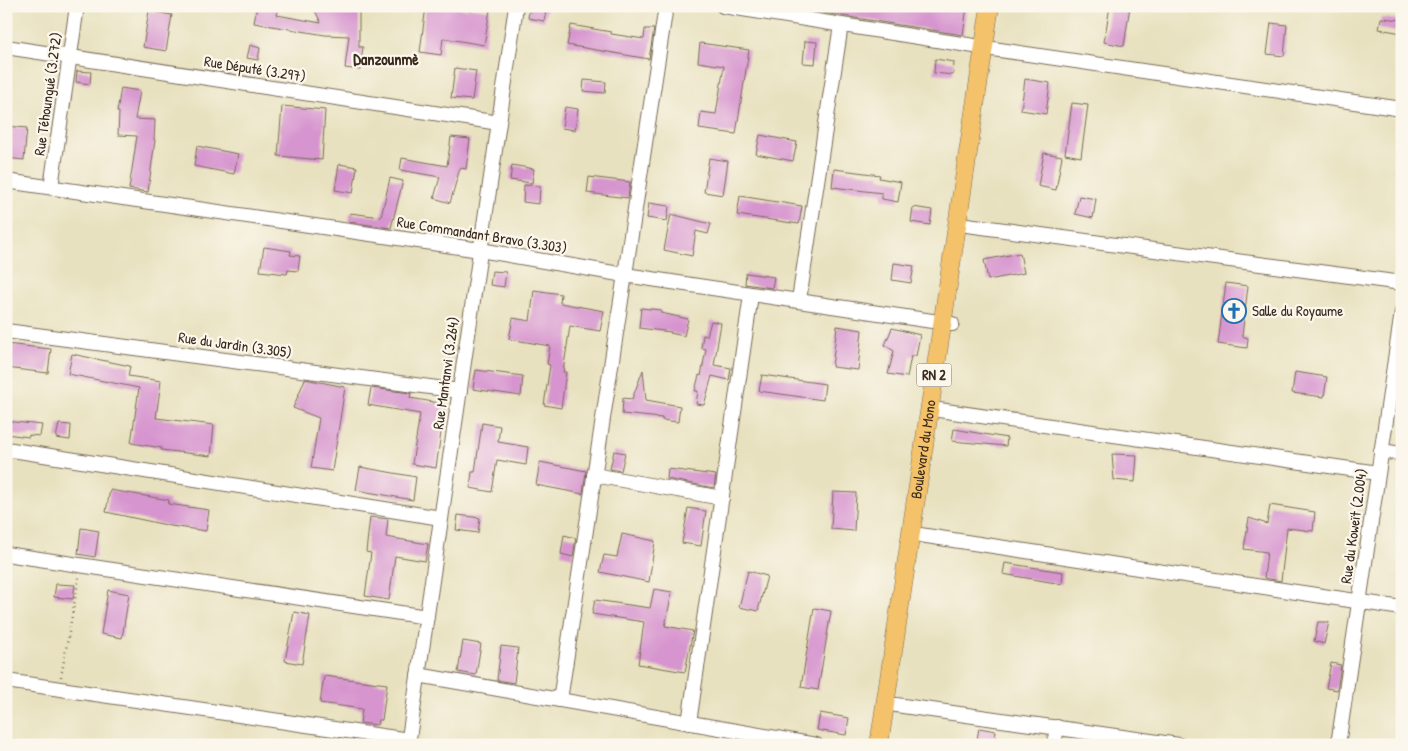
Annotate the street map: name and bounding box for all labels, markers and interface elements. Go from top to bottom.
street label: Rue Téhoungué (3.272) [28,31,67,157]
district label: Danzounmè [353,48,419,70]
street label: Rue Député (3.297) [203,50,307,87]
street label: Rue Commandant Bravo (3.303) [395,211,569,258]
church icon: Salle du Royaume [1221,298,1247,324]
place label: Salle du Royaume [1252,300,1343,321]
street label: Rue Mantanvi (3.264) [427,315,464,431]
street label: Rue du Jardin (3.305) [177,326,293,363]
road number: RN 2 [916,364,952,386]
street label: Boulevard du Mono [905,398,941,500]
street label: Rue du Koweït (2.004) [1335,467,1372,585]

